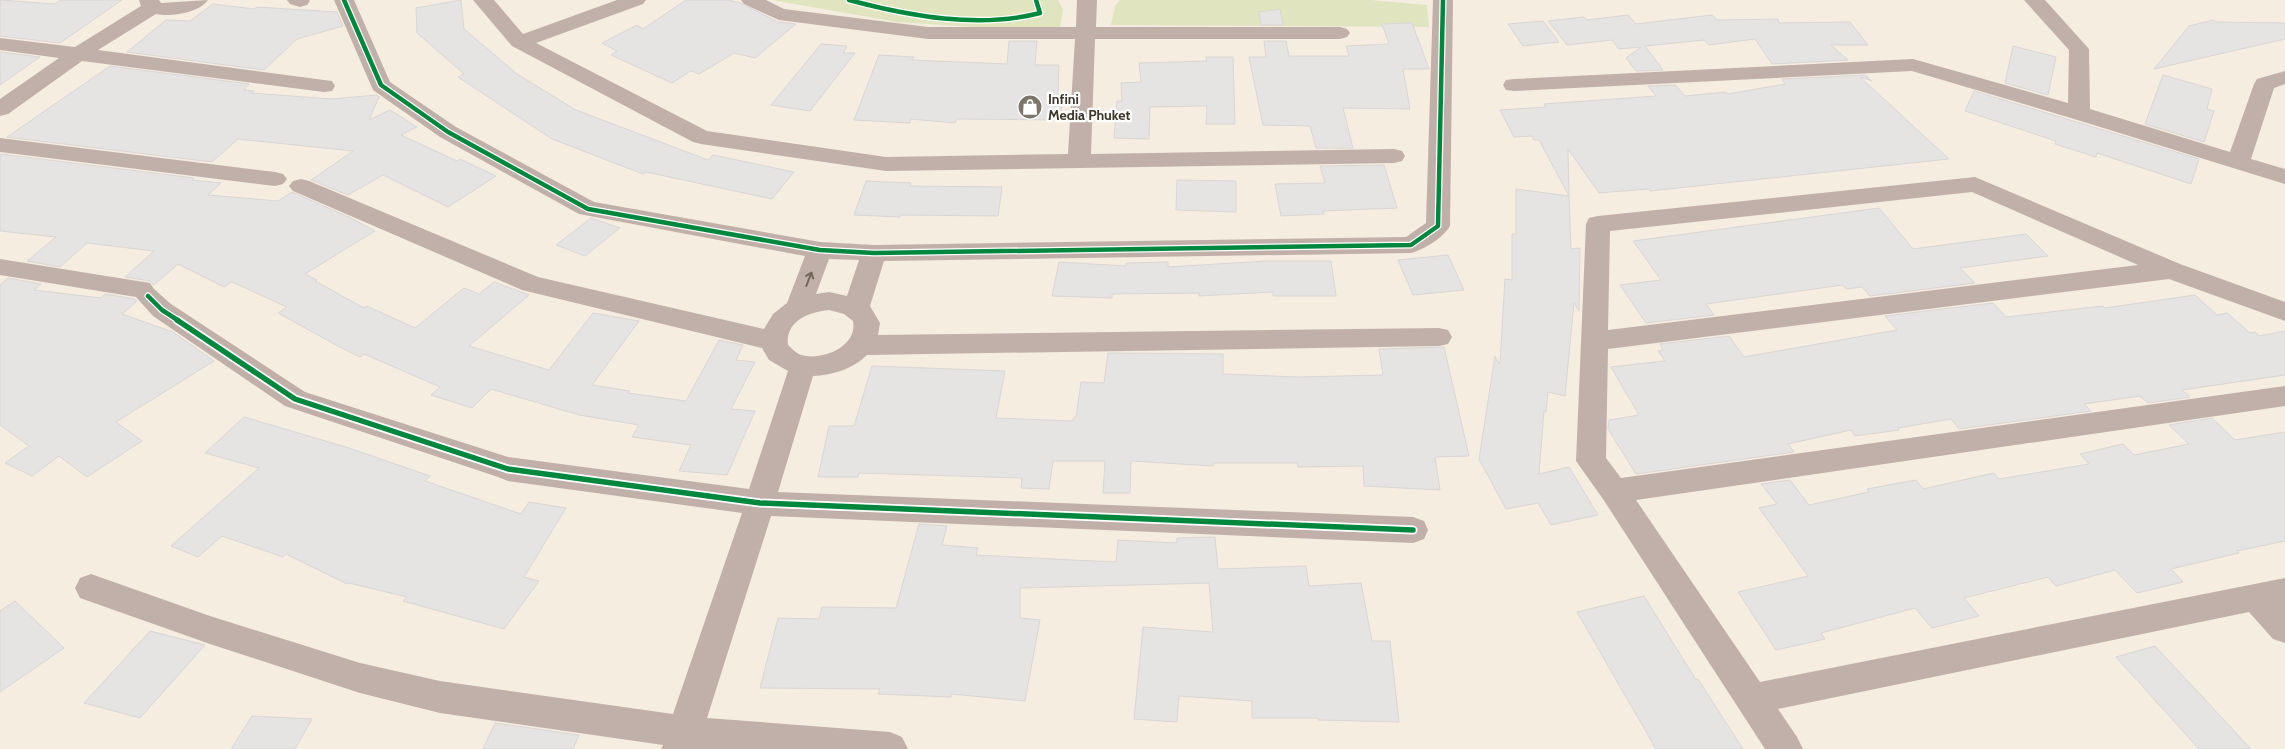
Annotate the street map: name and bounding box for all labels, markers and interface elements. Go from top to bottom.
place label: Infini Media Phuket [1048,90,1131,124]
shop icon: Infini Media Phuket [1017,94,1043,120]
one-way arrow [805,272,814,287]

